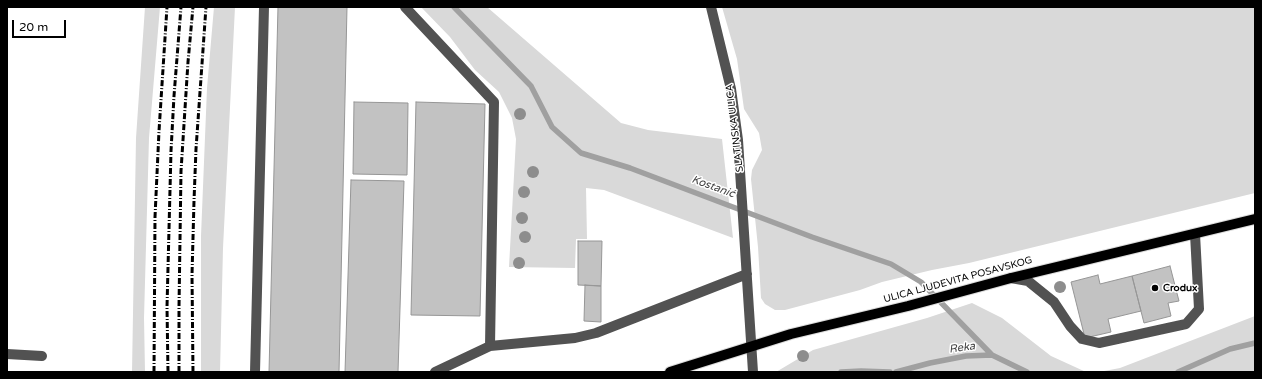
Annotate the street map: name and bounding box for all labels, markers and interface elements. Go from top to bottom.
scale bar [14,12,68,38]
text: 20 m [19,20,48,34]
street label: SLATINSKA ULICA [724,83,746,173]
water label: Kostanić [690,173,736,201]
street label: ULICA LJUDEVITA POSAVSKOG [882,254,1034,306]
place label: Crodux [1163,282,1197,294]
marker: Crodux [1150,283,1160,293]
water label: Reka [948,340,976,356]

